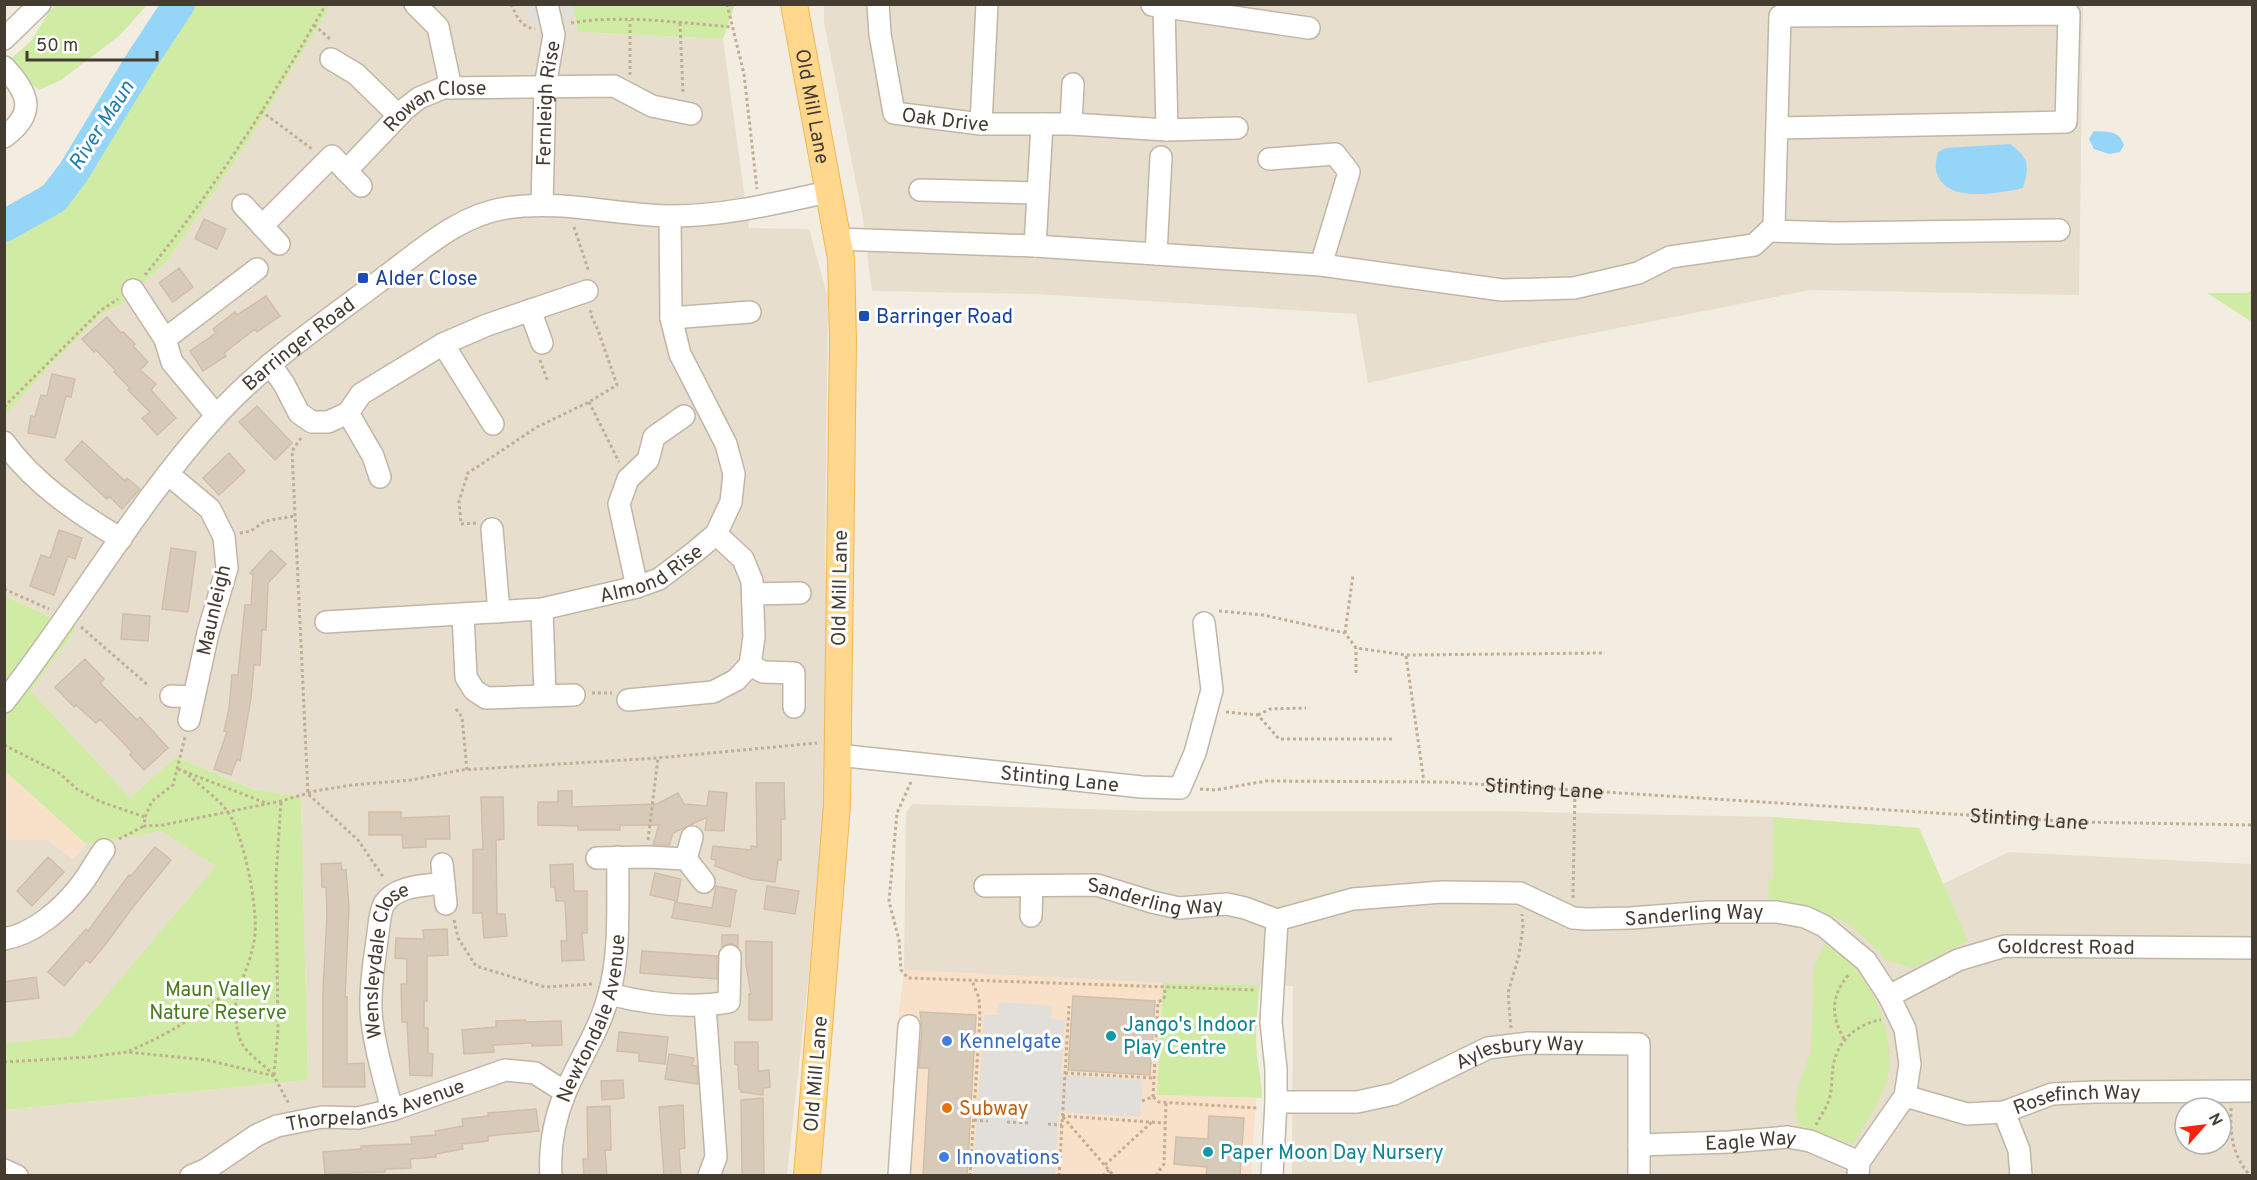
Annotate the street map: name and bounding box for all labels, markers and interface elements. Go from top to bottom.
scale bar [27,24,158,62]
text: 50 m [36,35,78,58]
street label: Fernleigh Rise [532,39,568,167]
street label: Old Mill Lane [788,47,834,166]
water label: River Maun [63,75,142,176]
street label: Rowan Close [379,76,487,139]
street label: Oak Drive [900,103,989,139]
place label: Alder Close [375,267,478,293]
marker: Alder Close [356,271,370,285]
street label: Barringer Road [238,293,361,398]
place label: Barringer Road [876,305,1013,331]
marker: Barringer Road [857,309,871,323]
street label: Old Mill Lane [827,530,855,646]
street label: Almond Rise [597,539,709,610]
street label: Maunleigh [192,563,238,658]
street label: Stinting Lane [999,761,1120,800]
street label: Stinting Lane [1484,773,1604,807]
street label: Stinting Lane [1969,804,2089,837]
street label: Sanderling Way [1087,874,1224,923]
street label: Wensleydale Close [360,878,413,1041]
street label: Sanderling Way [1624,901,1764,933]
street label: Newtondale Avenue [552,934,632,1107]
street label: Goldcrest Road [1995,934,2135,962]
park label: Maun Valley Nature Reserve [149,978,287,1027]
place label: Jango's Indoor Play Centre [1123,1013,1256,1062]
street label: Old Mill Lane [799,1015,835,1133]
marker: Jango's Indoor Play Centre [1104,1029,1118,1043]
place label: Kennelgate [959,1030,1061,1056]
street label: Aylesbury Way [1452,1032,1584,1077]
marker: Kennelgate [940,1034,954,1048]
street label: Thorpelands Avenue [284,1074,469,1139]
street label: Rosefinch Way [2010,1081,2141,1122]
north arrow [2173,1096,2233,1156]
place label: Subway [959,1097,1028,1123]
marker: Subway [940,1101,954,1115]
text: N [2203,1110,2226,1130]
street label: Eagle Way [1705,1126,1798,1158]
place label: Paper Moon Day Nursery [1220,1141,1444,1167]
marker: Paper Moon Day Nursery [1201,1145,1215,1159]
place label: Innovations [956,1146,1060,1172]
marker: Innovations [937,1150,951,1164]

